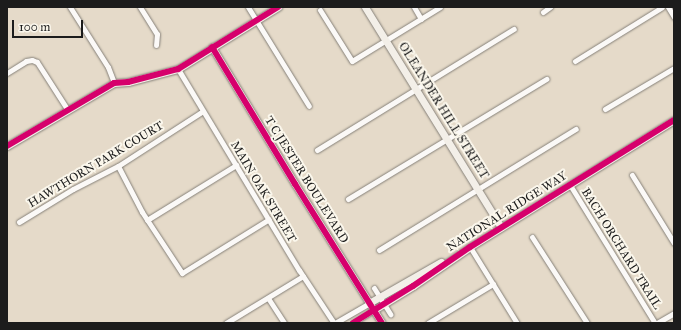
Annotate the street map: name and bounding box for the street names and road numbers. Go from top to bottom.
street label: OLEANDER HILL STREET [395,40,491,182]
street label: T C JESTER BOULEVARD [261,114,351,246]
street label: HAWTHORN PARK COURT [26,119,166,211]
street label: MAIN OAK STREET [227,139,299,245]
street label: NATIONAL RIDGE WAY [444,169,570,255]
street label: BACH ORCHARD TRAIL [578,186,664,312]

